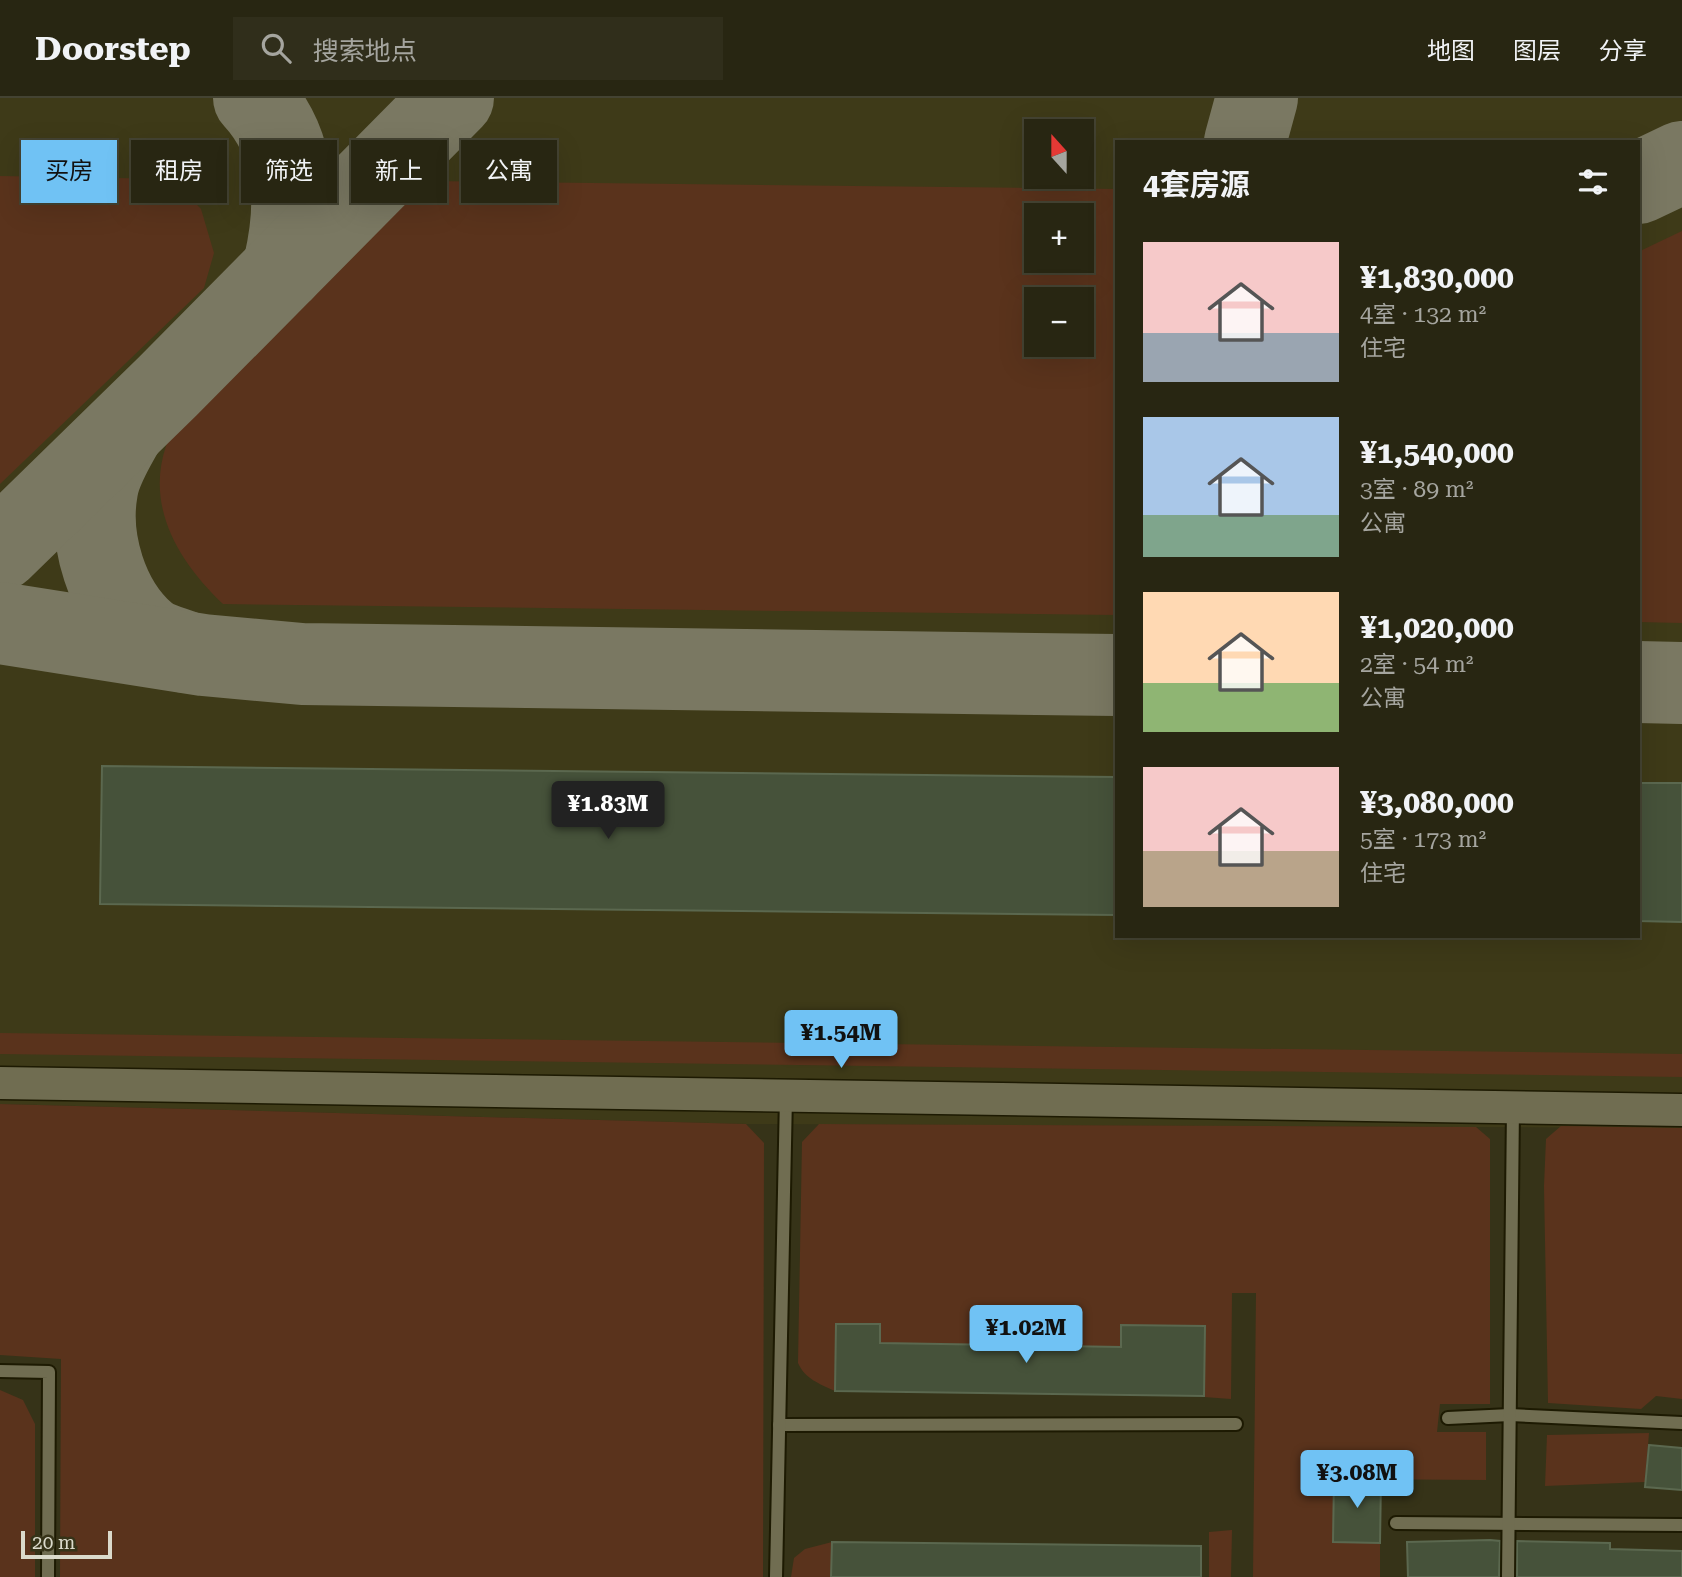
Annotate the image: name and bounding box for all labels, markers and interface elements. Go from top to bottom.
search box [233,17,723,80]
text: Doorstep [35,29,191,68]
icon: search [257,29,295,67]
text: 搜索地点 [313,36,417,66]
text: 地图 [1427,37,1475,65]
text: 图层 [1513,37,1561,65]
text: 分享 [1599,37,1647,65]
north arrow [1024,119,1094,189]
map controls [1024,119,1094,357]
chip: 买房 [21,140,117,203]
chip: 租房 [131,140,227,203]
chip: 筛选 [241,140,337,203]
chip: 新上 [351,140,447,203]
chip: 公寓 [461,140,557,203]
icon: filters [1574,163,1612,201]
text: 4套房源 [1143,167,1250,202]
button: + [1024,203,1094,273]
text: ¥1,830,000 [1360,260,1514,295]
icon: home [1199,270,1283,354]
button: − [1024,287,1094,357]
text: 4室 · 132 m² [1360,301,1486,328]
text: 住宅 [1360,335,1406,362]
text: ¥1,540,000 [1360,435,1514,470]
icon: home [1199,445,1283,529]
text: 3室 · 89 m² [1360,476,1473,503]
text: 公寓 [1360,510,1406,537]
text: ¥1,020,000 [1360,610,1514,645]
icon: home [1199,620,1283,704]
text: 2室 · 54 m² [1360,651,1473,678]
text: 公寓 [1360,685,1406,712]
pin: ¥1.83M [551,782,665,841]
text: ¥3,080,000 [1360,785,1514,820]
text: ¥1.83M [568,790,648,817]
icon: home [1199,795,1283,879]
text: 5室 · 173 m² [1360,826,1486,853]
text: 住宅 [1360,860,1406,887]
pin: ¥1.54M [784,1010,898,1070]
text: ¥1.54M [801,1019,881,1046]
pin: ¥1.02M [969,1306,1083,1365]
text: ¥1.02M [986,1314,1066,1341]
pin: ¥3.08M [1300,1450,1414,1510]
text: ¥3.08M [1317,1459,1397,1486]
scale bar [21,1528,112,1560]
text: 20 m [32,1531,75,1554]

